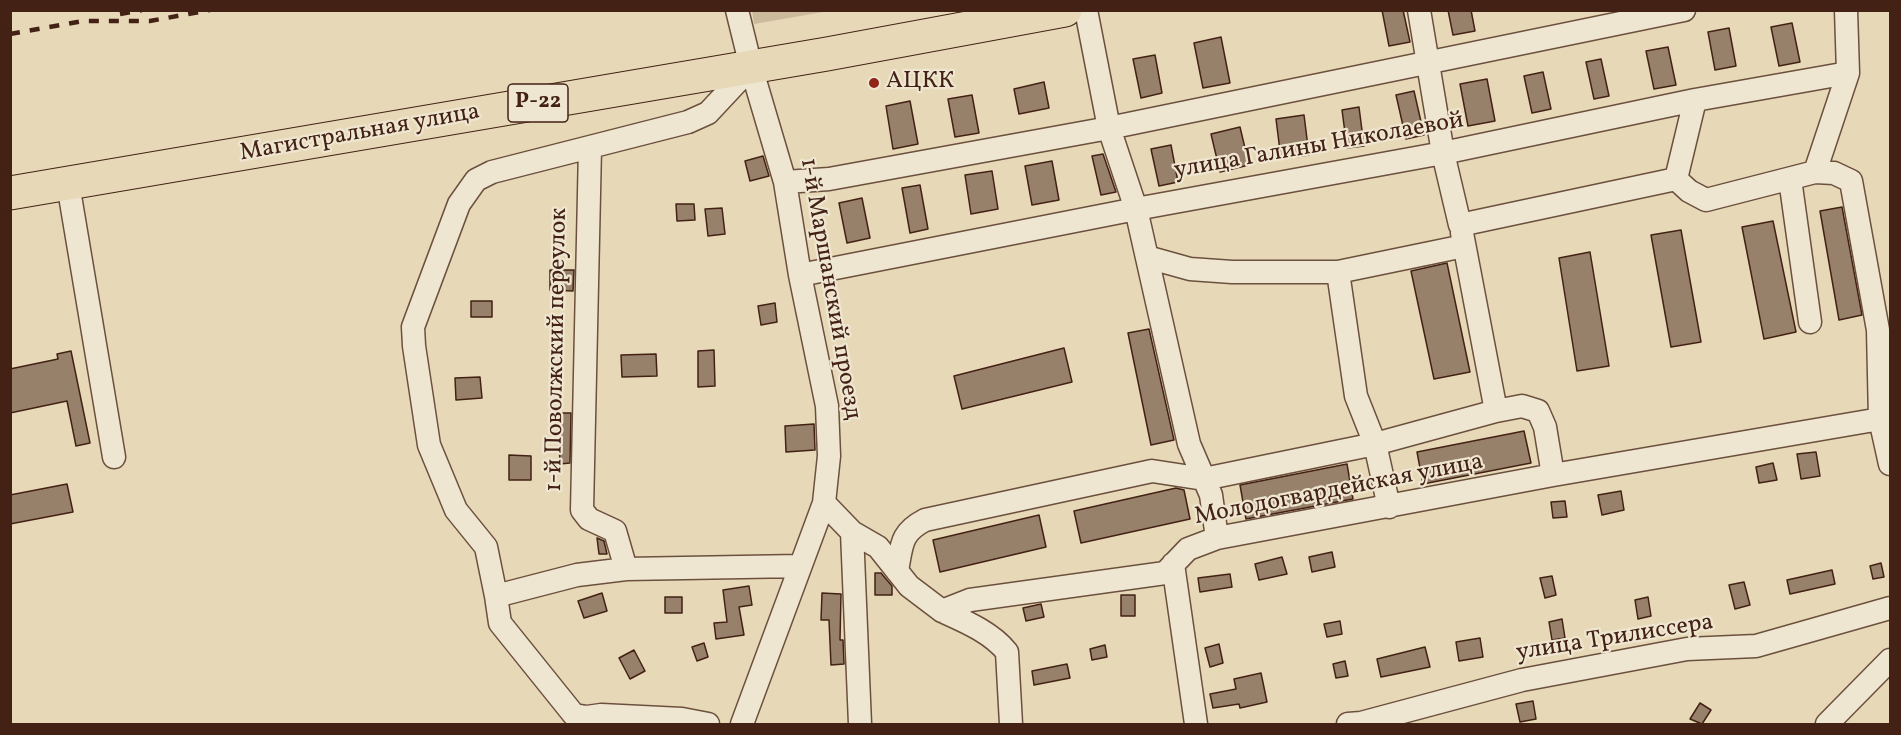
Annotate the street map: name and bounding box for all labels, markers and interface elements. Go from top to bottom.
place label: АЦКК [886,69,954,97]
marker: АЦКК [867,76,881,90]
road number: Р-22 [508,84,568,122]
street label: Магистральная улица [238,99,482,169]
street label: улица Галины Николаевой [1172,107,1466,187]
street label: 1-й Маршанский проезд [792,156,866,422]
street label: 1-й Поволжский переулок [541,208,575,492]
street label: Молодогвардейская улица [1192,449,1486,533]
street label: улица Трилиссера [1514,609,1716,669]

